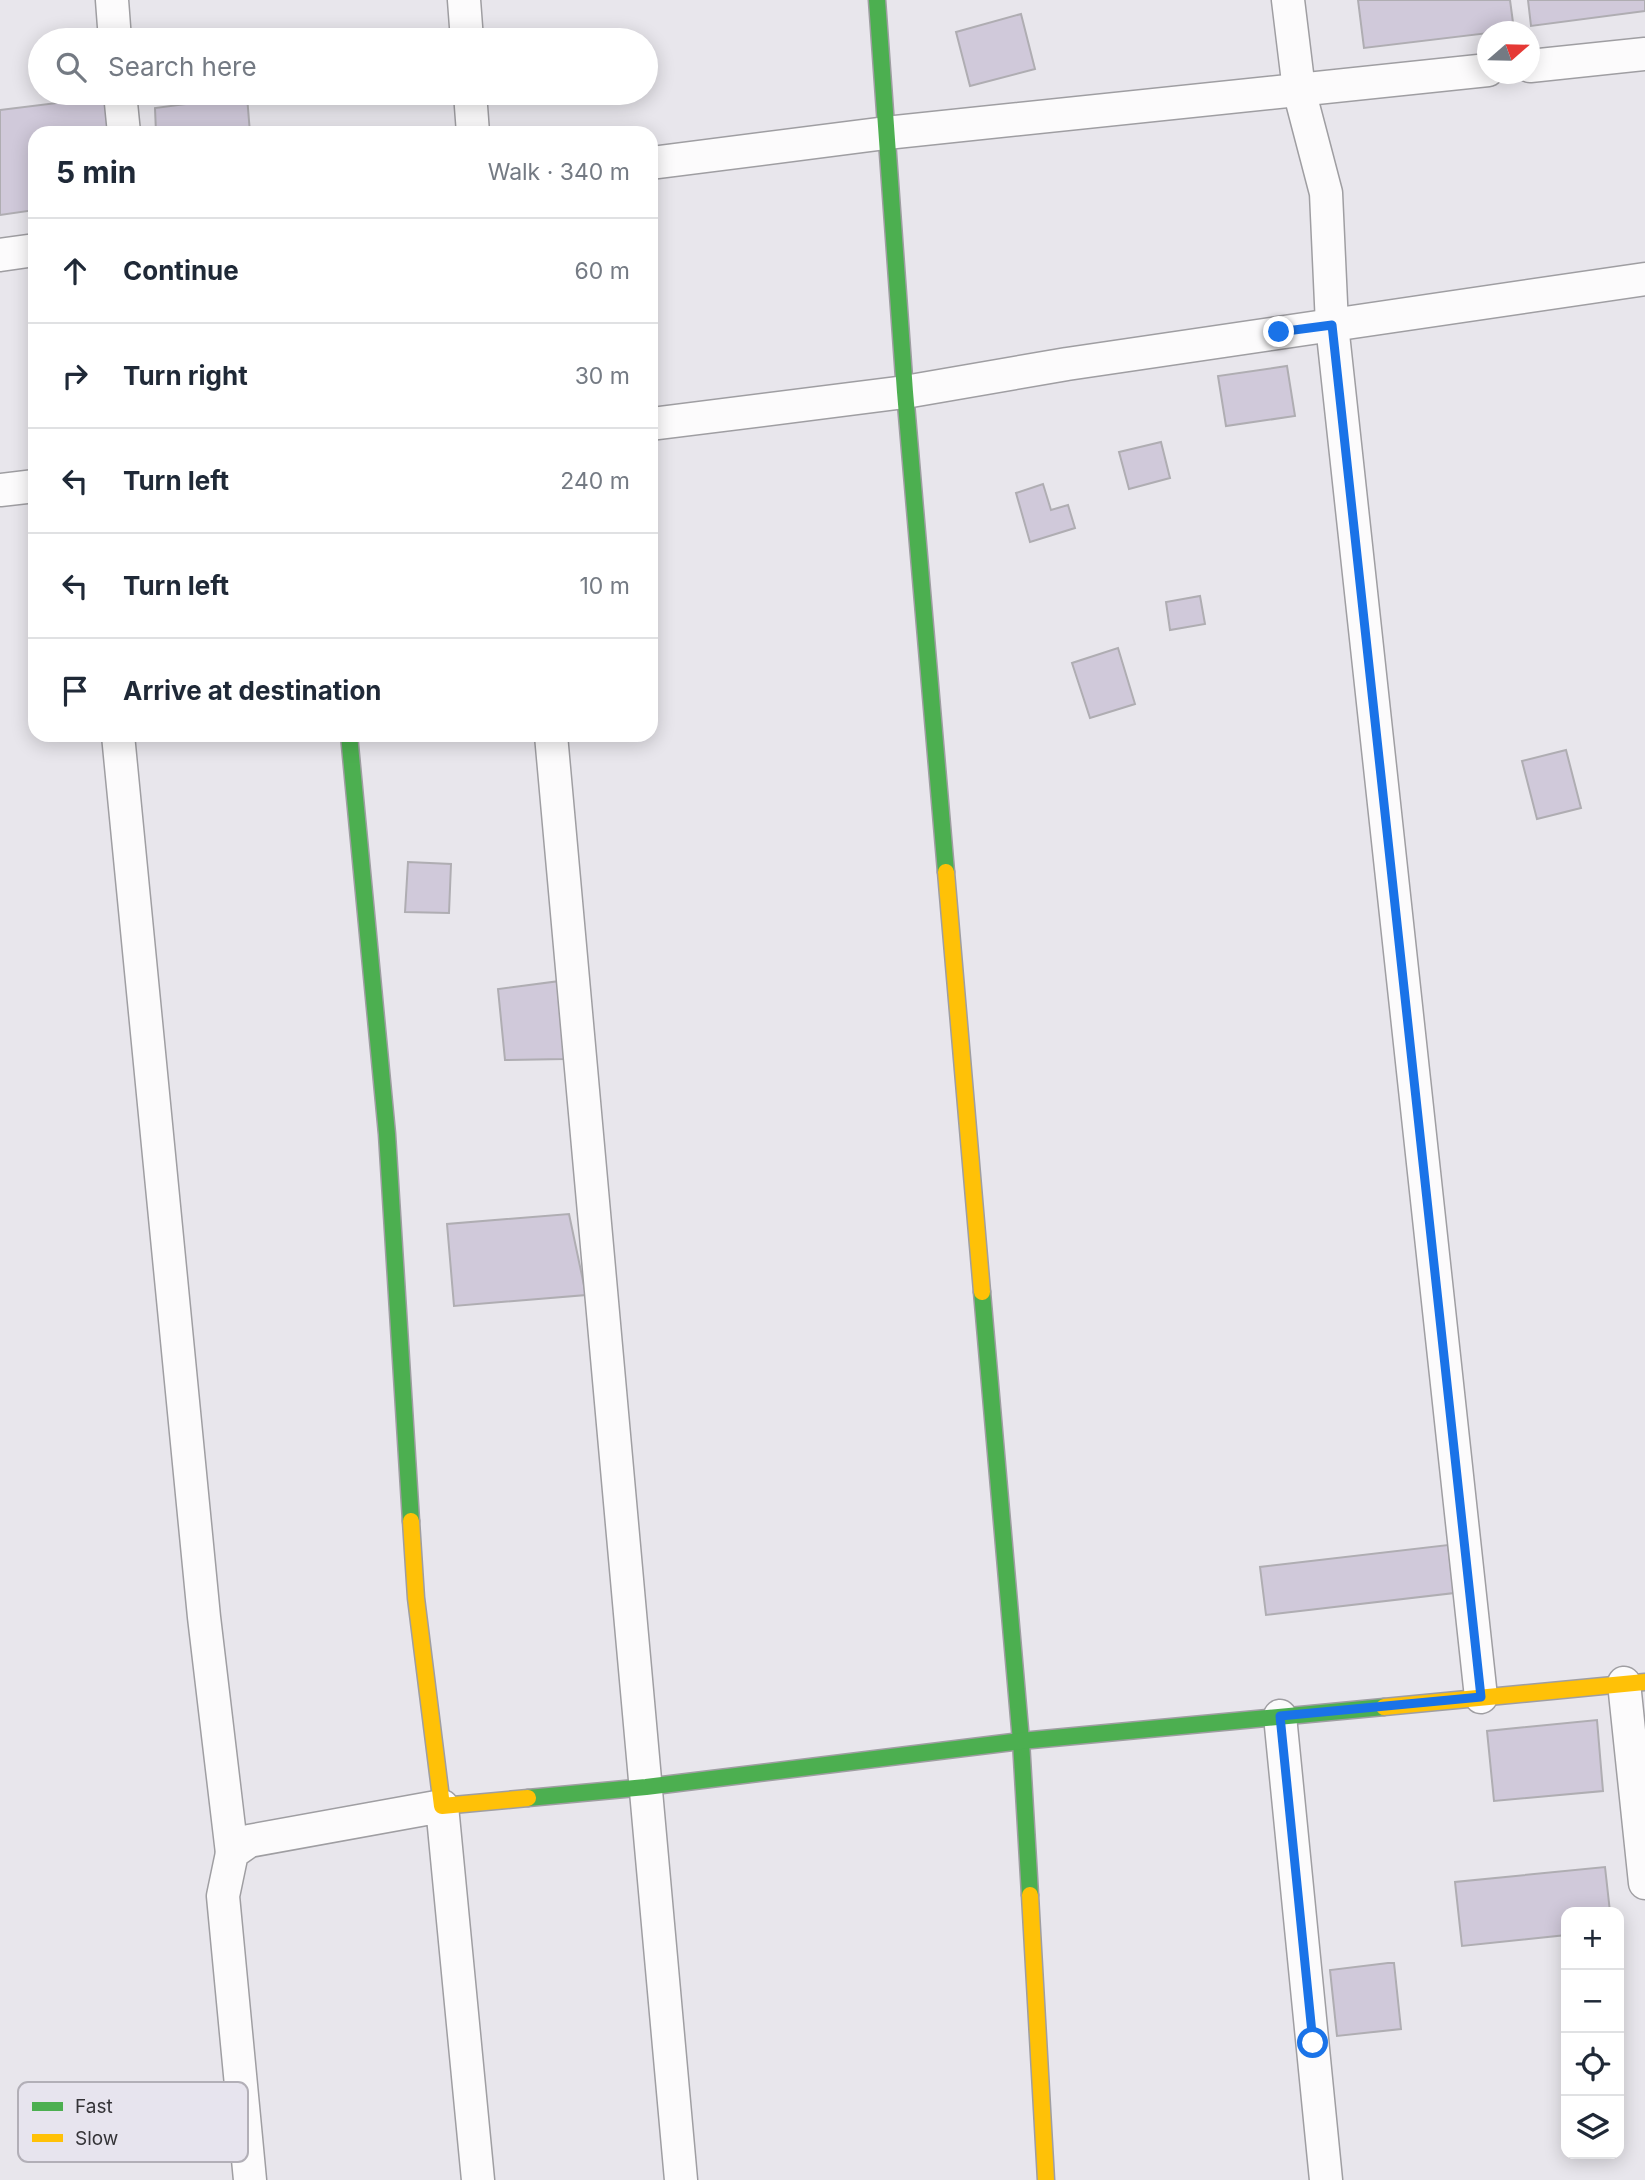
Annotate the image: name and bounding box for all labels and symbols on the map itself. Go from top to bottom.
north arrow [1477,21,1540,84]
route end [1263,316,1294,347]
route start [1297,2027,1328,2058]
legend [18,2082,248,2162]
text: Fast [75,2095,113,2118]
text: Slow [75,2127,118,2150]

